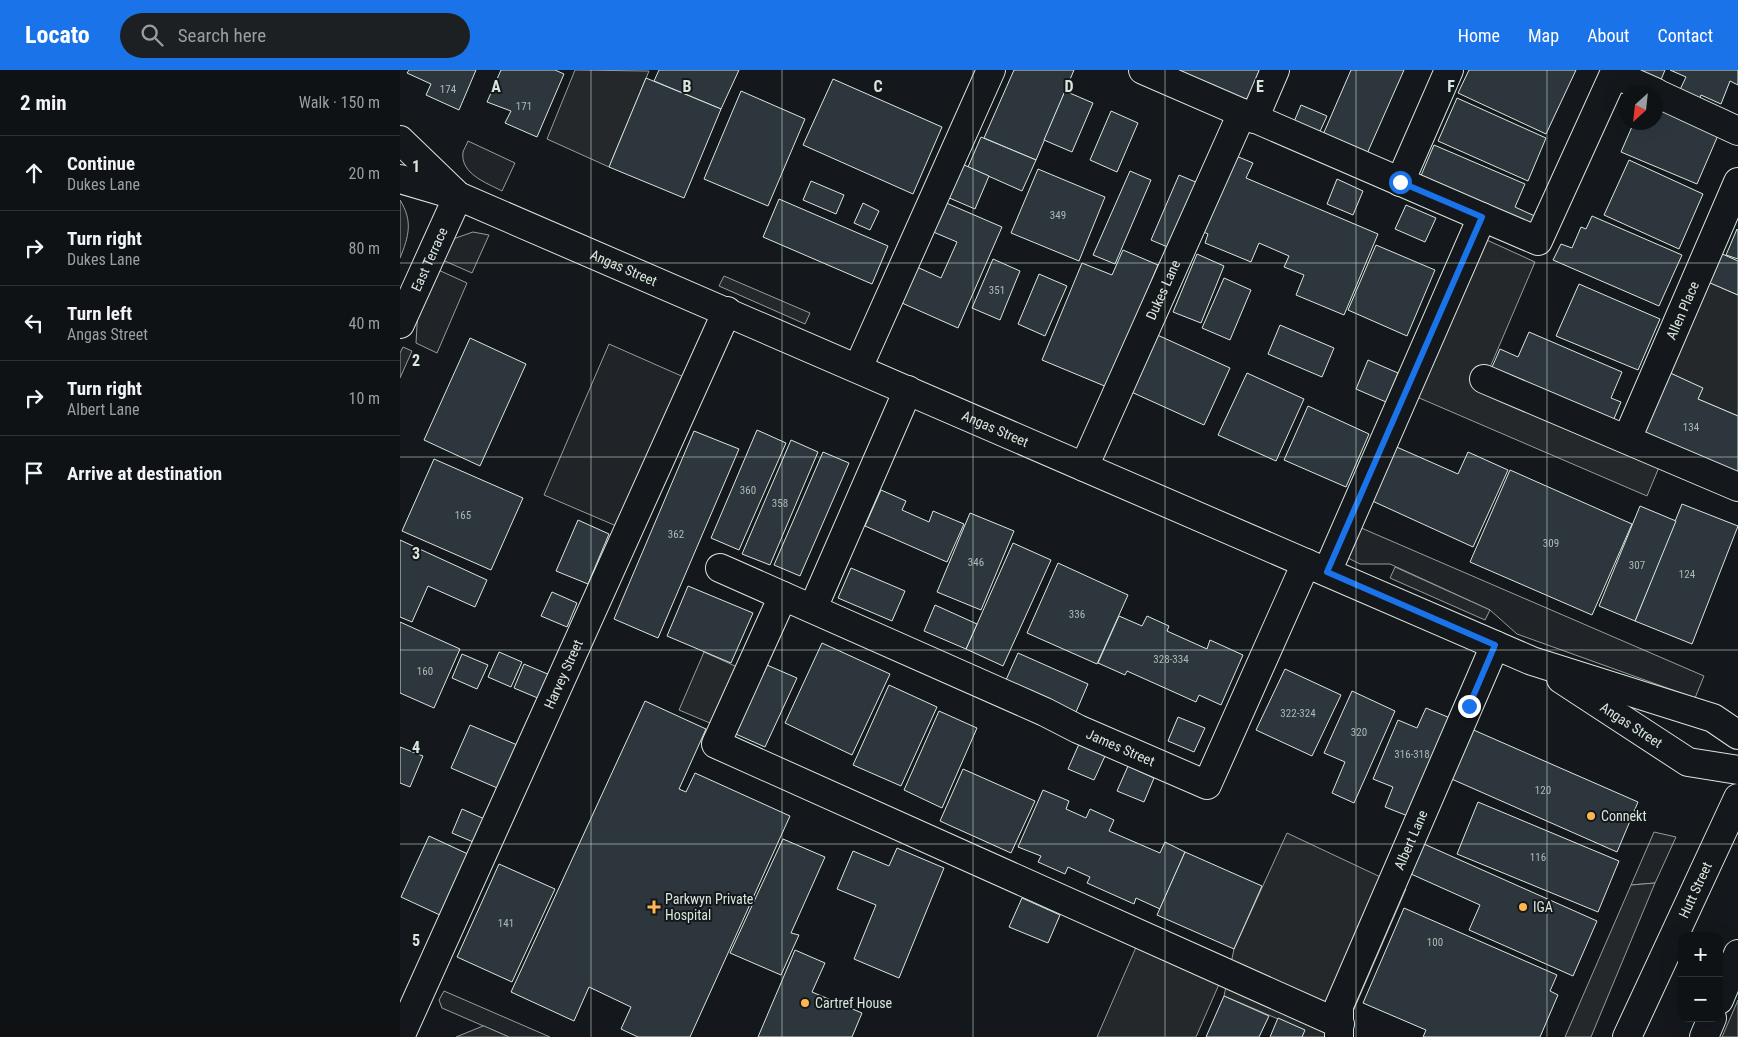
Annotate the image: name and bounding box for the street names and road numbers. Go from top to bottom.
street label: East Terrace [408,224,451,294]
street label: Angas Street [588,246,659,289]
street label: Dukes Lane [1143,257,1184,322]
street label: Allen Place [1663,279,1702,342]
street label: Angas Street [960,407,1031,450]
street label: Harvey Street [541,637,586,711]
street label: Angas Street [1597,699,1665,751]
street label: James Street [1084,726,1157,769]
street label: Albert Lane [1391,807,1431,872]
street label: Hutt Street [1675,860,1715,921]

